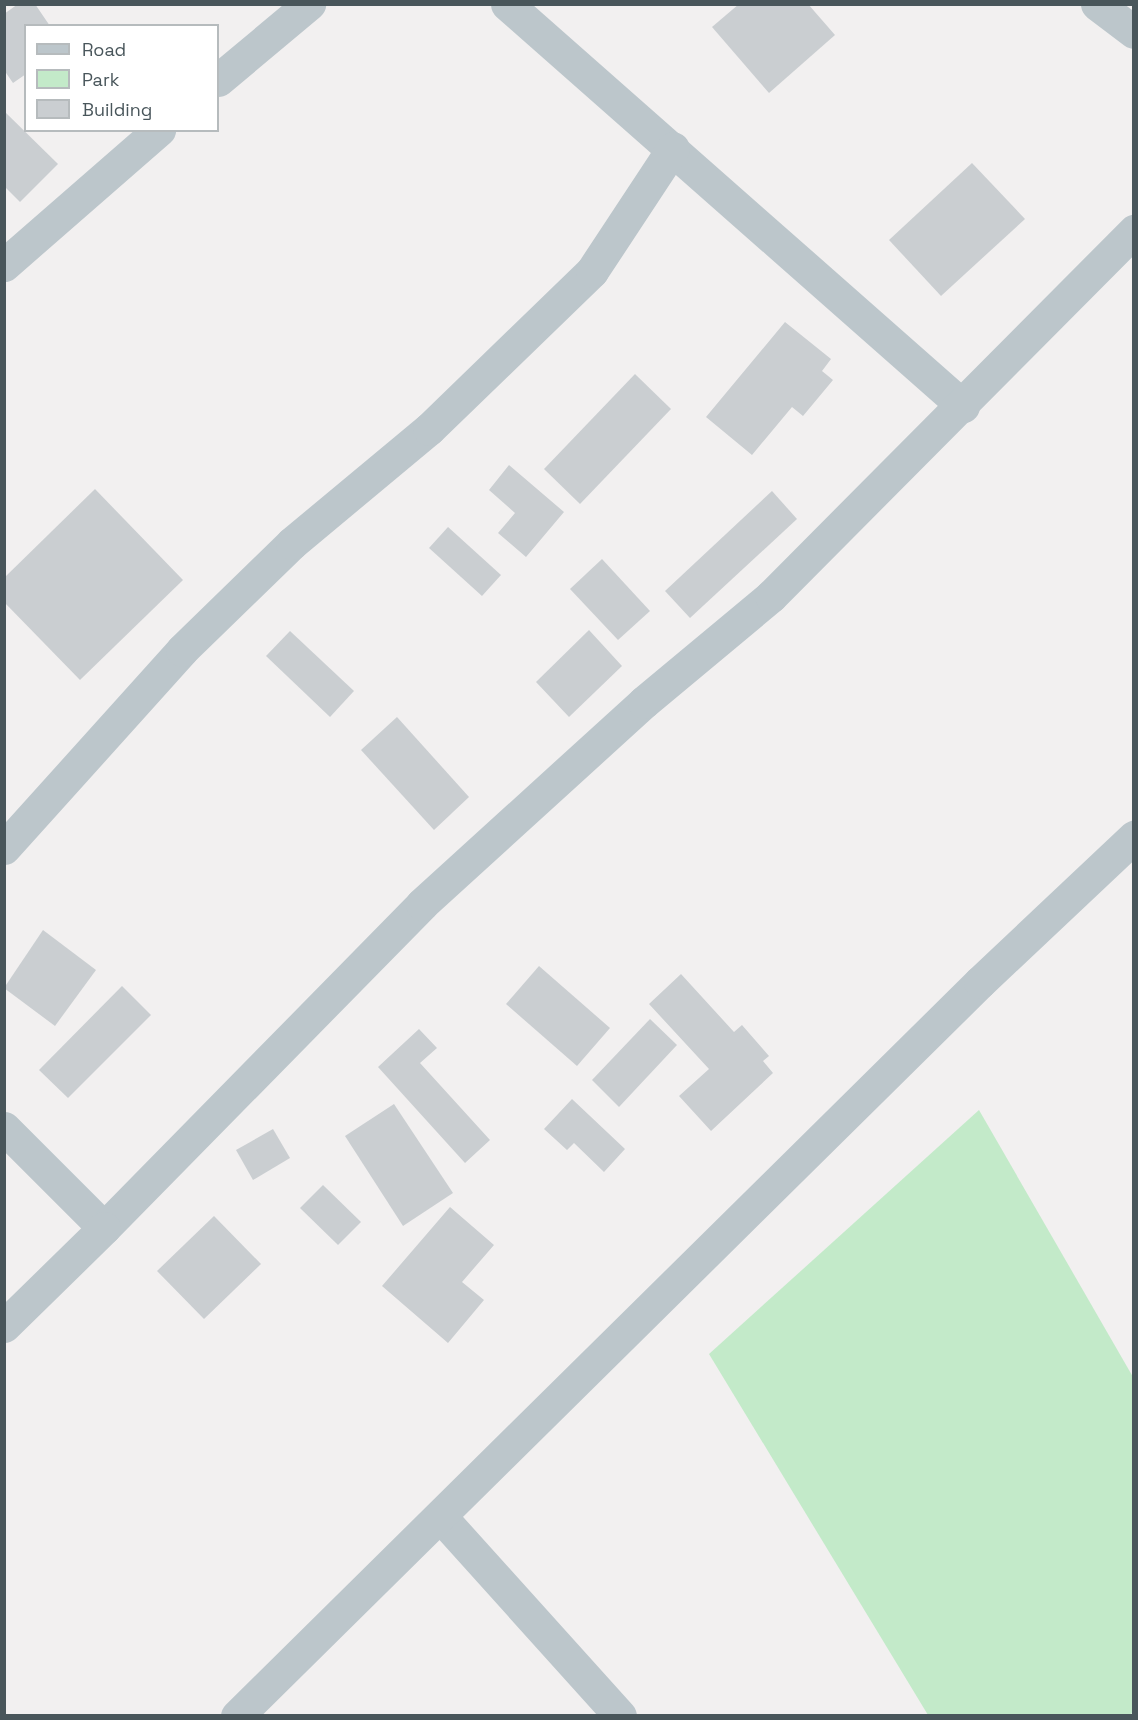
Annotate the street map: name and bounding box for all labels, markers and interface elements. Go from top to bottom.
legend [24,24,219,132]
text: Road [82,38,126,61]
text: Park [82,68,119,91]
text: Building [82,98,152,121]

